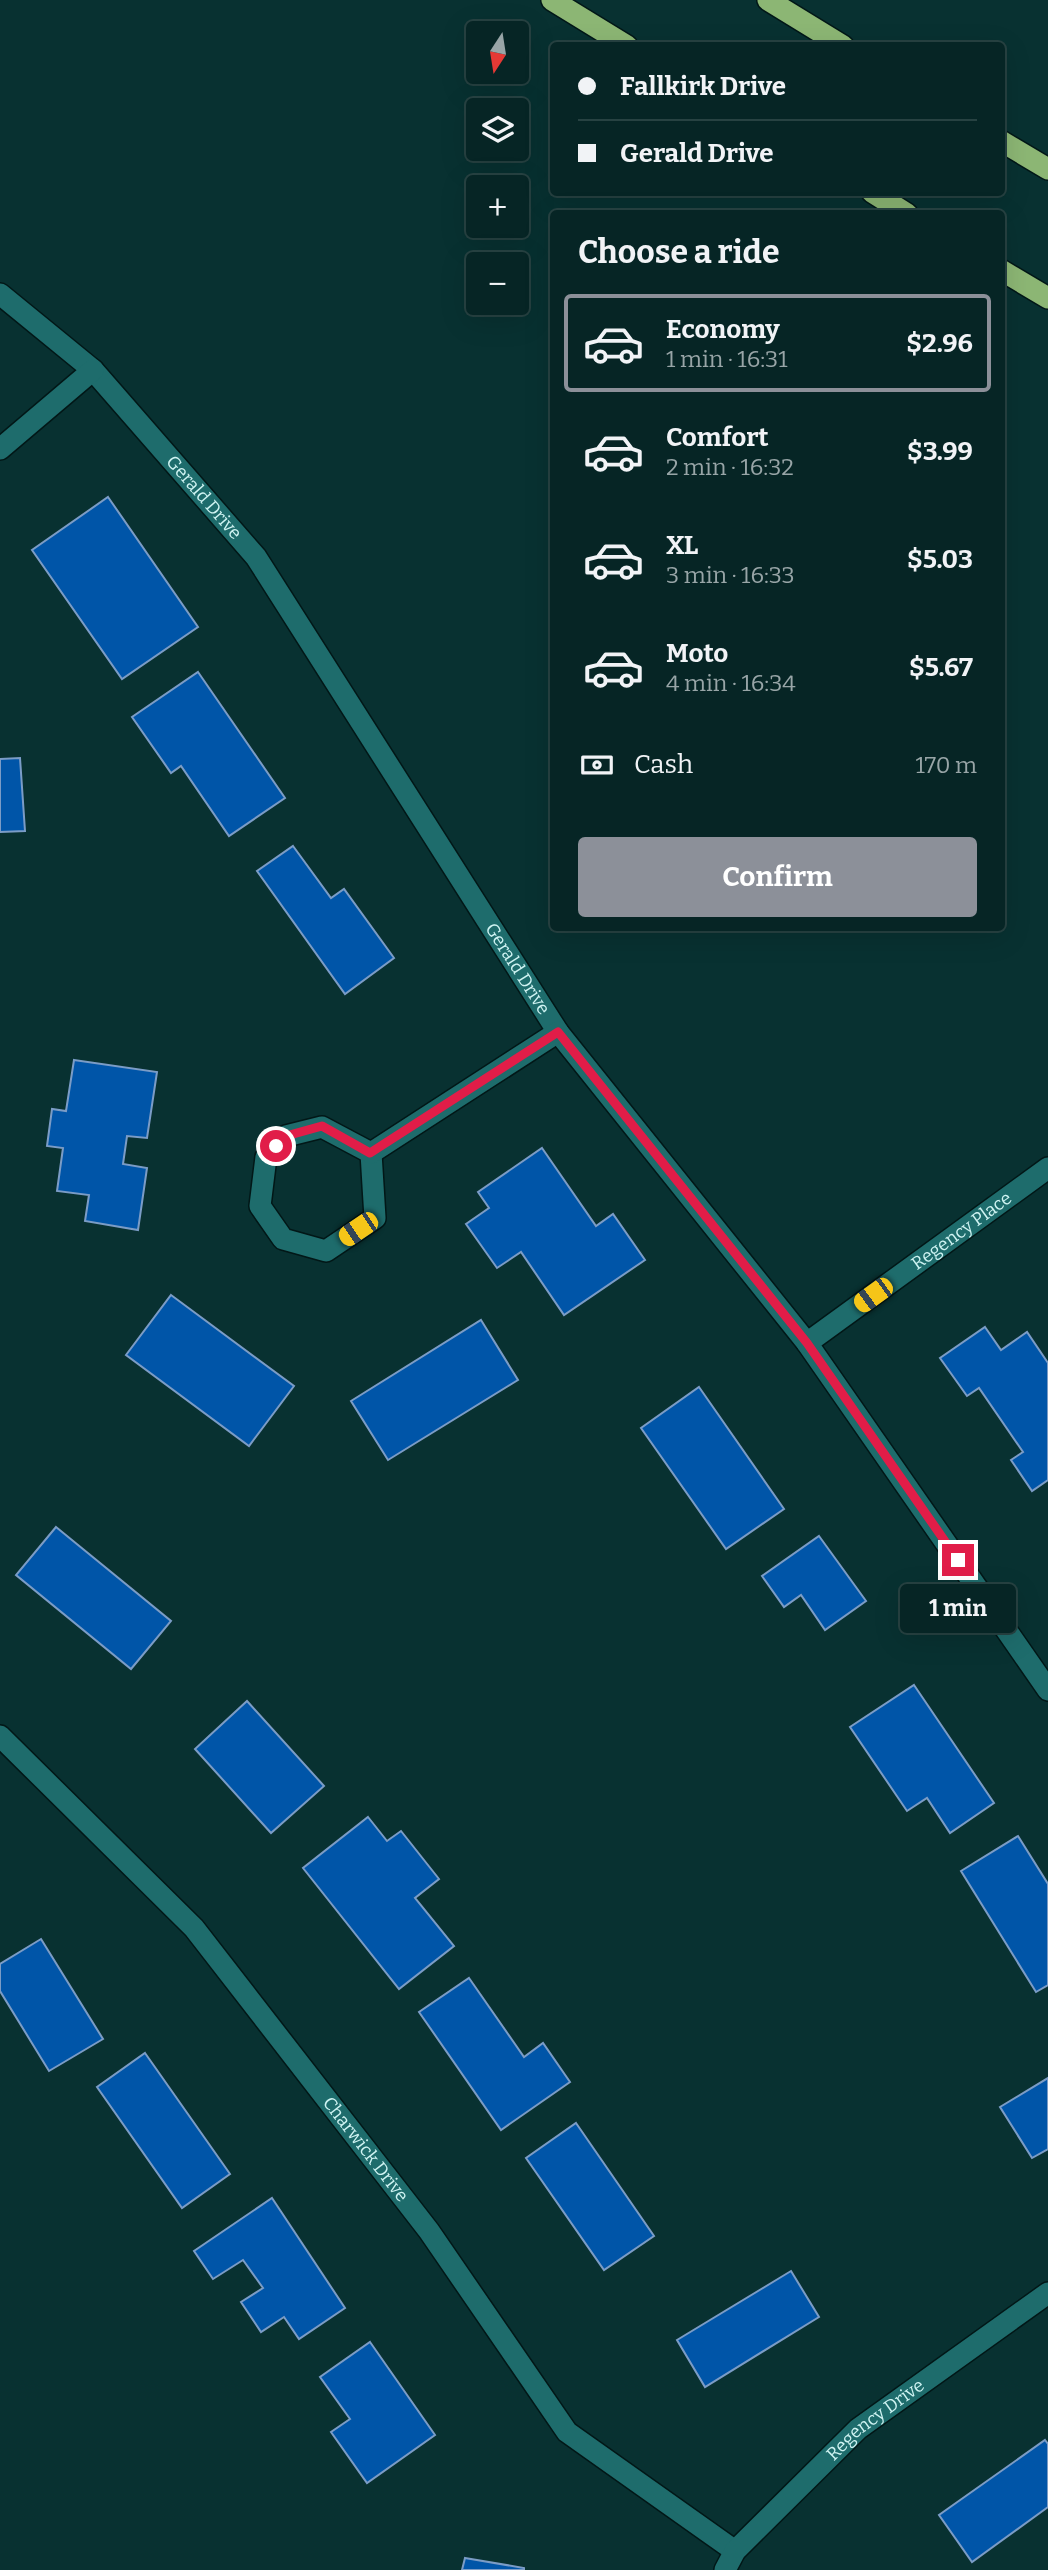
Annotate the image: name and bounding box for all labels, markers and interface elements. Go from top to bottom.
north arrow [466,21,528,84]
map controls [466,21,529,315]
text: Fallkirk Drive [620,71,786,102]
button: layers [466,98,529,161]
text: Gerald Drive [620,138,774,169]
button: + [466,175,529,238]
text: Choose a ride [578,233,779,271]
button: − [466,252,529,315]
icon: car [582,312,645,375]
text: Economy [666,314,780,345]
text: $2.96 [906,328,973,359]
text: 1 min · 16:31 [666,345,788,373]
icon: car [582,420,645,483]
text: Comfort [666,422,769,453]
text: $3.99 [907,436,973,467]
street label: Gerald Drive [161,451,247,544]
text: 2 min · 16:32 [666,453,794,481]
icon: car [582,528,645,591]
text: XL [666,530,698,561]
text: $5.03 [907,544,973,575]
text: 3 min · 16:33 [666,561,795,589]
icon: car [582,636,645,699]
text: Moto [666,638,728,669]
text: $5.67 [909,652,973,683]
text: 4 min · 16:34 [666,669,796,697]
icon: cash [578,746,616,784]
text: Cash [634,749,693,780]
text: 170 m [915,751,977,779]
button: Confirm [578,837,977,917]
street label: Gerald Drive [480,919,555,1019]
route start [260,1130,292,1162]
street label: Regency Place [907,1187,1016,1275]
car [335,1209,382,1249]
car [850,1274,897,1316]
route end [942,1544,974,1576]
callout: 1 min [900,1584,1016,1634]
text: 1 min [929,1594,987,1622]
street label: Charwick Drive [318,2092,413,2206]
street label: Regency Drive [822,2374,928,2465]

